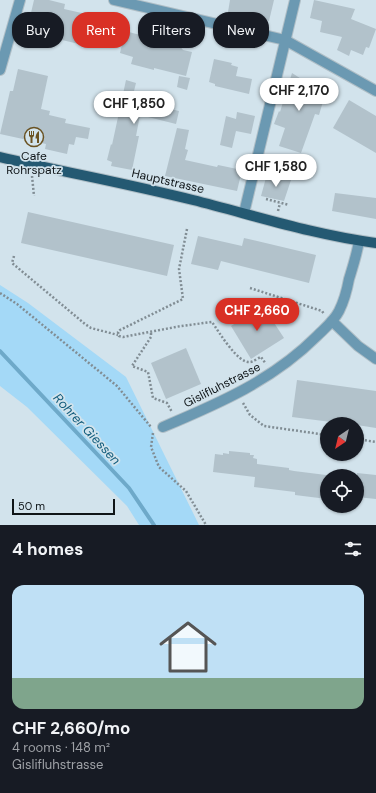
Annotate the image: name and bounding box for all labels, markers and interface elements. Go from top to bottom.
chip: Buy [12,12,64,48]
chip: Rent [72,12,130,48]
chip: Filters [138,12,205,48]
chip: New [213,12,269,48]
pin: CHF 2,170 [253,78,345,112]
text: CHF 2,170 [269,82,329,99]
pin: CHF 1,850 [88,91,180,125]
text: CHF 1,850 [103,95,165,112]
restaurant icon: Cafe Rohrspatz [23,126,45,148]
place label: Cafe Rohrspatz [6,148,62,178]
pin: CHF 1,580 [230,154,322,188]
text: CHF 1,580 [245,158,307,175]
street label: Hauptstrasse [130,165,206,197]
pin: CHF 2,660 [211,298,303,332]
text: CHF 2,660 [224,302,290,319]
street label: Gislifluhstrasse [181,359,263,411]
water label: Rohrer Giessen [50,390,124,468]
north arrow [320,417,364,461]
map controls [320,417,364,513]
button: locate [320,469,364,513]
scale bar [12,497,115,516]
text: 50 m [18,499,45,513]
text: 4 homes [12,538,83,560]
icon: filters [342,538,364,560]
icon: home [152,611,224,683]
text: CHF 2,660/mo [12,717,130,739]
text: 4 rooms · 148 m² [12,739,110,756]
text: Gislifluhstrasse [12,756,103,773]

